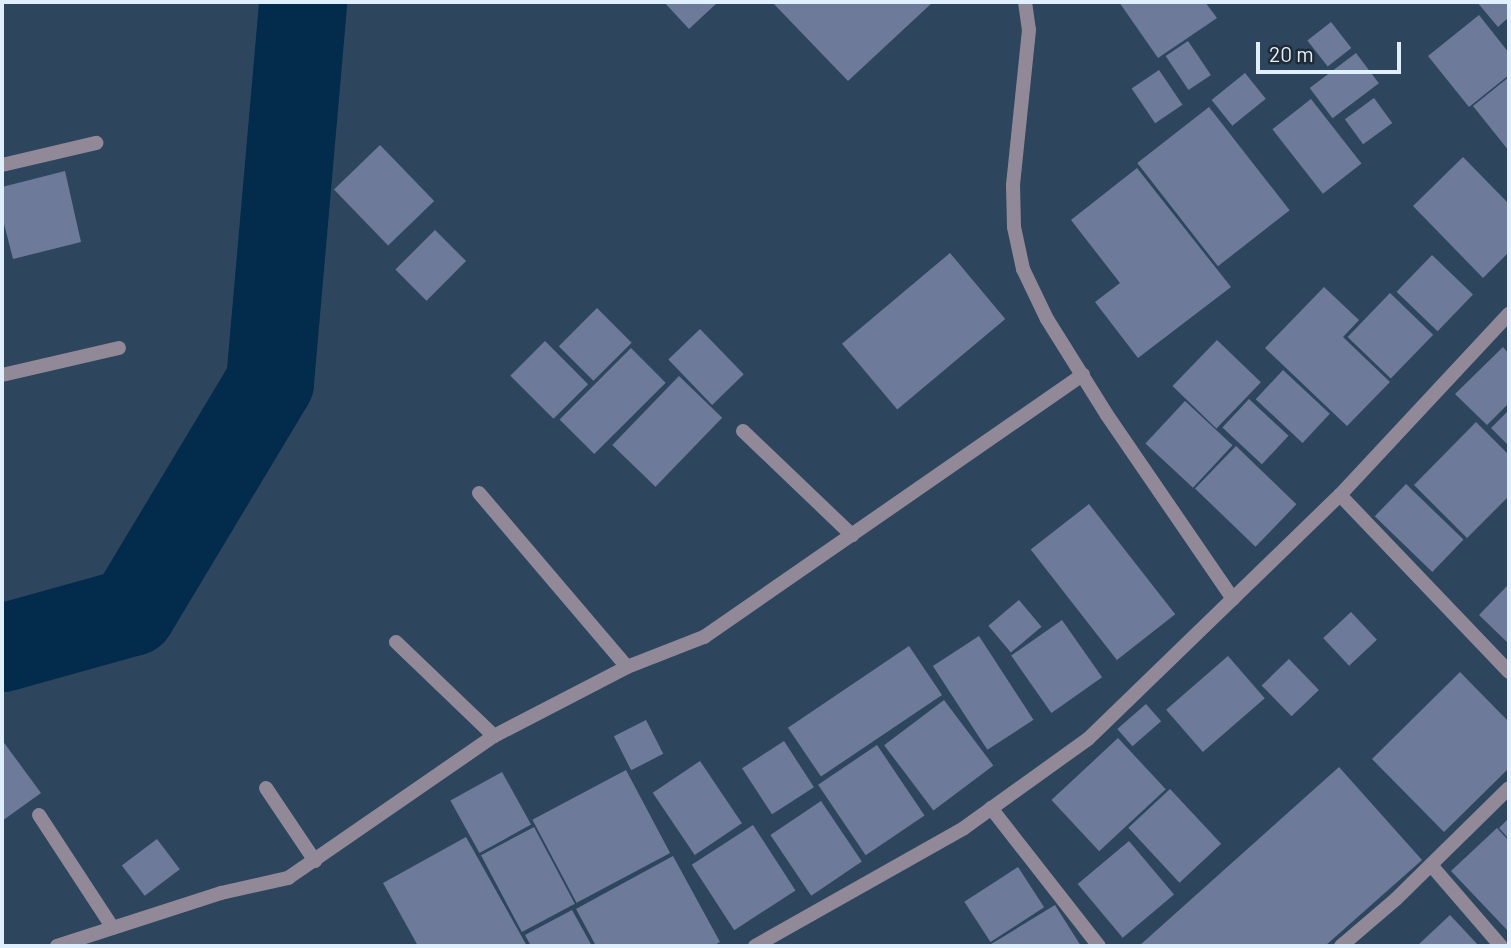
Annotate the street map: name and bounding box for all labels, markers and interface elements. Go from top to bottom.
scale bar [1259,28,1404,72]
text: 20 m [1269,41,1314,66]

